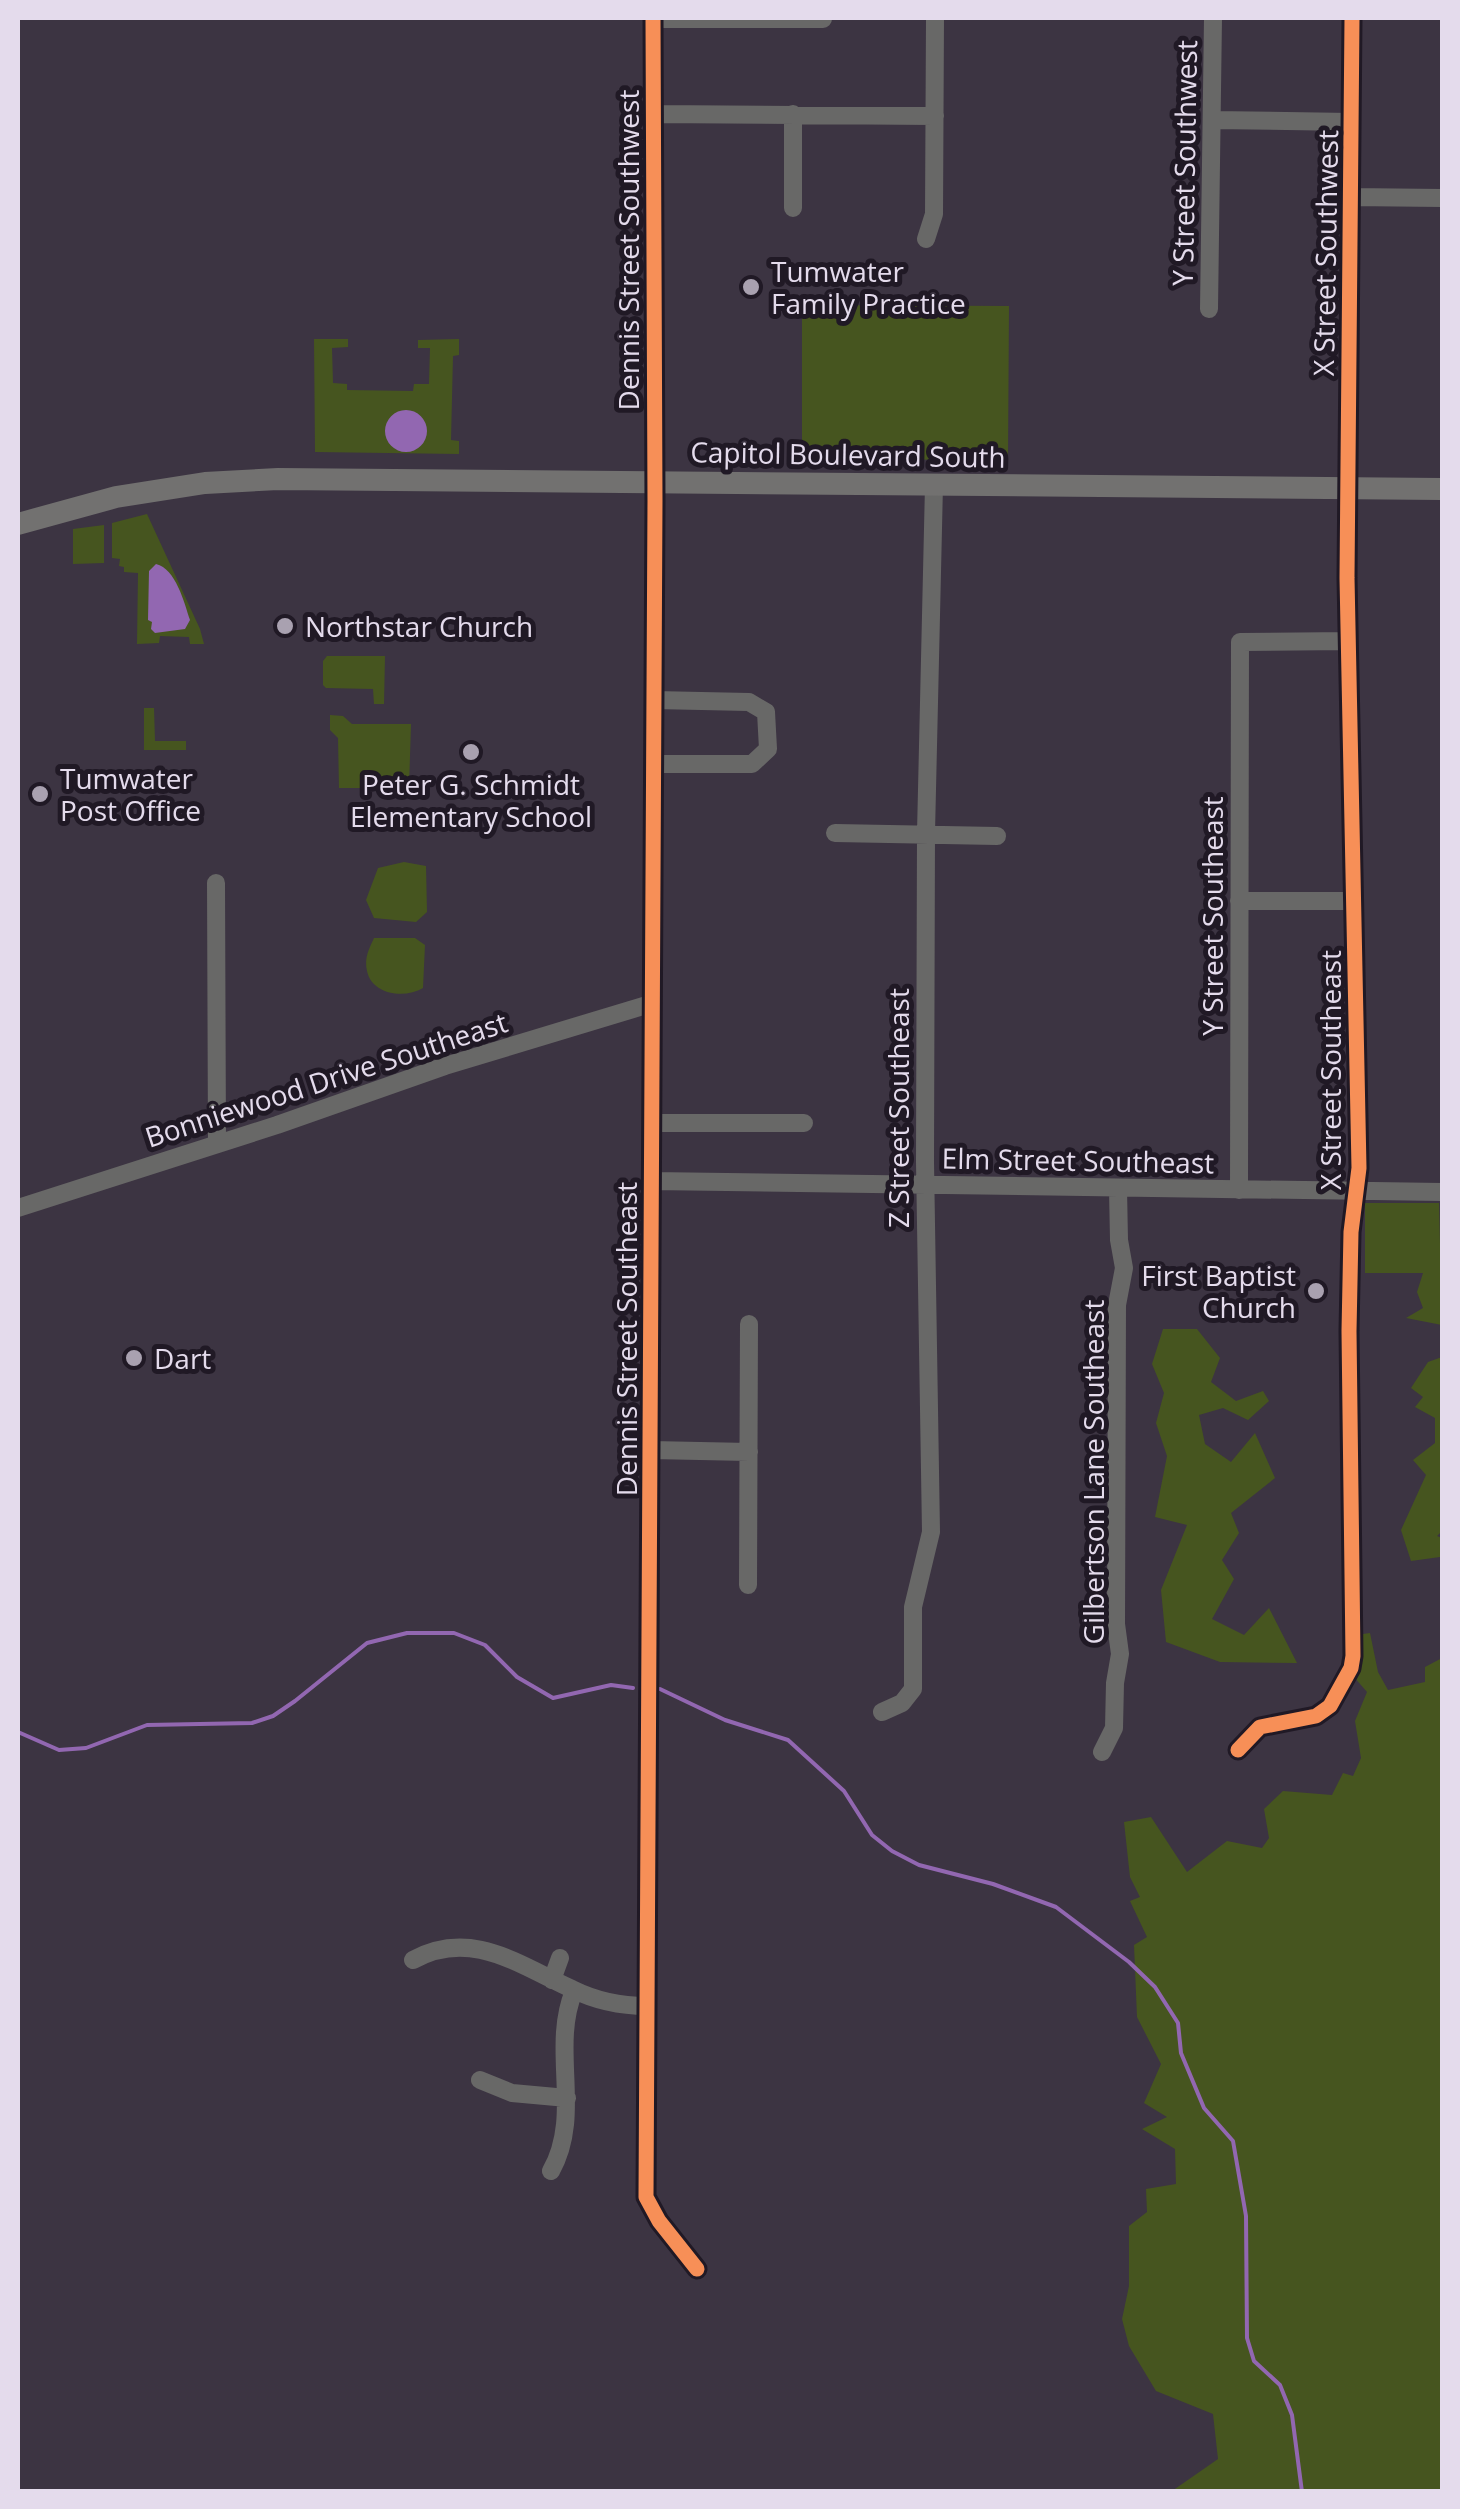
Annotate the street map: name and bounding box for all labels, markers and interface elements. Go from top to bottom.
street label: Y Street Southwest [1163,40,1205,286]
street label: Dennis Street Southwest [609,90,647,410]
street label: X Street Southwest [1304,130,1346,376]
place label: Tumwater Family Practice [771,252,966,322]
marker: Tumwater Family Practice [740,276,762,298]
street label: Capitol Boulevard South [690,432,1006,476]
place label: Northstar Church [305,607,533,645]
marker: Northstar Church [274,615,296,637]
marker: Peter G. Schmidt Elementary School [460,741,482,763]
place label: Tumwater Post Office [60,759,201,829]
place label: Peter G. Schmidt Elementary School [350,765,592,835]
marker: Tumwater Post Office [29,783,51,805]
street label: Y Street Southeast [1193,796,1231,1036]
street label: X Street Southeast [1311,950,1349,1190]
street label: Z Street Southeast [879,988,917,1228]
street label: Bonniewood Drive Southeast [140,1002,512,1156]
street label: Elm Street Southeast [941,1139,1215,1181]
street label: Dennis Street Southeast [607,1182,645,1496]
place label: First Baptist Church [1141,1256,1296,1326]
marker: First Baptist Church [1305,1280,1327,1302]
street label: Gilbertson Lane Southeast [1074,1300,1112,1644]
place label: Dart [154,1339,211,1377]
marker: Dart [123,1347,145,1369]

